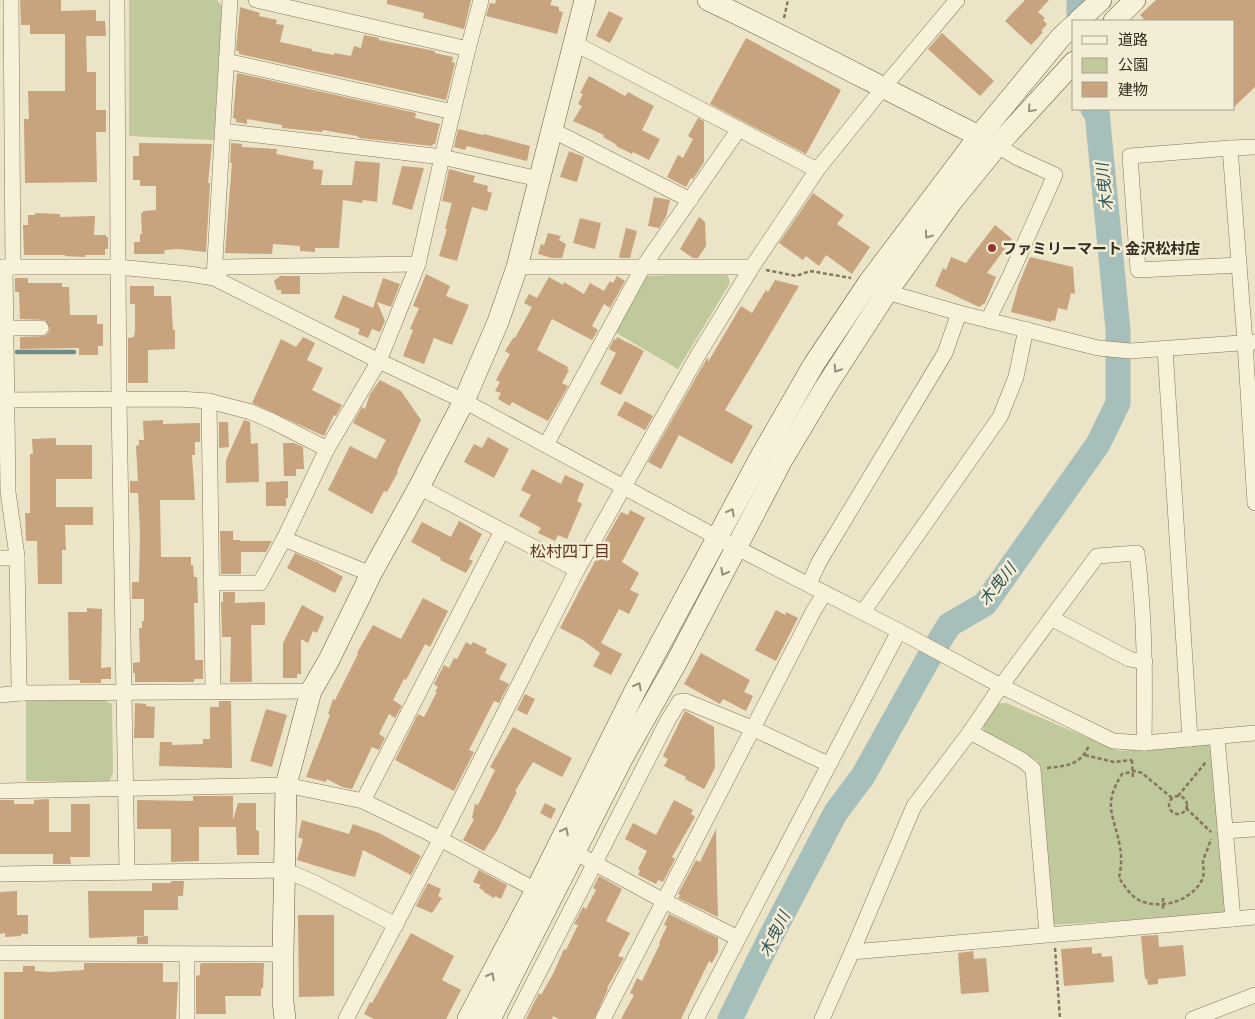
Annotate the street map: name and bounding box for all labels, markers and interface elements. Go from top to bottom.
legend [1072,20,1235,110]
text: 道路 [1118,29,1148,50]
text: 公園 [1118,54,1148,75]
text: 建物 [1118,79,1148,100]
one-way arrow [1028,103,1037,112]
water label: 木曳川 [1090,160,1117,212]
one-way arrow [926,229,934,238]
place label: ファミリーマート 金沢松村店 [1002,238,1200,259]
marker: ファミリーマート 金沢松村店 [986,242,998,254]
one-way arrow [834,363,843,373]
one-way arrow [725,508,735,517]
district label: 松村四丁目 [530,540,610,562]
water label: 木曳川 [973,557,1022,610]
one-way arrow [720,567,730,576]
one-way arrow [632,682,642,691]
one-way arrow [559,828,569,837]
water label: 木曳川 [753,906,796,960]
one-way arrow [485,972,495,981]

